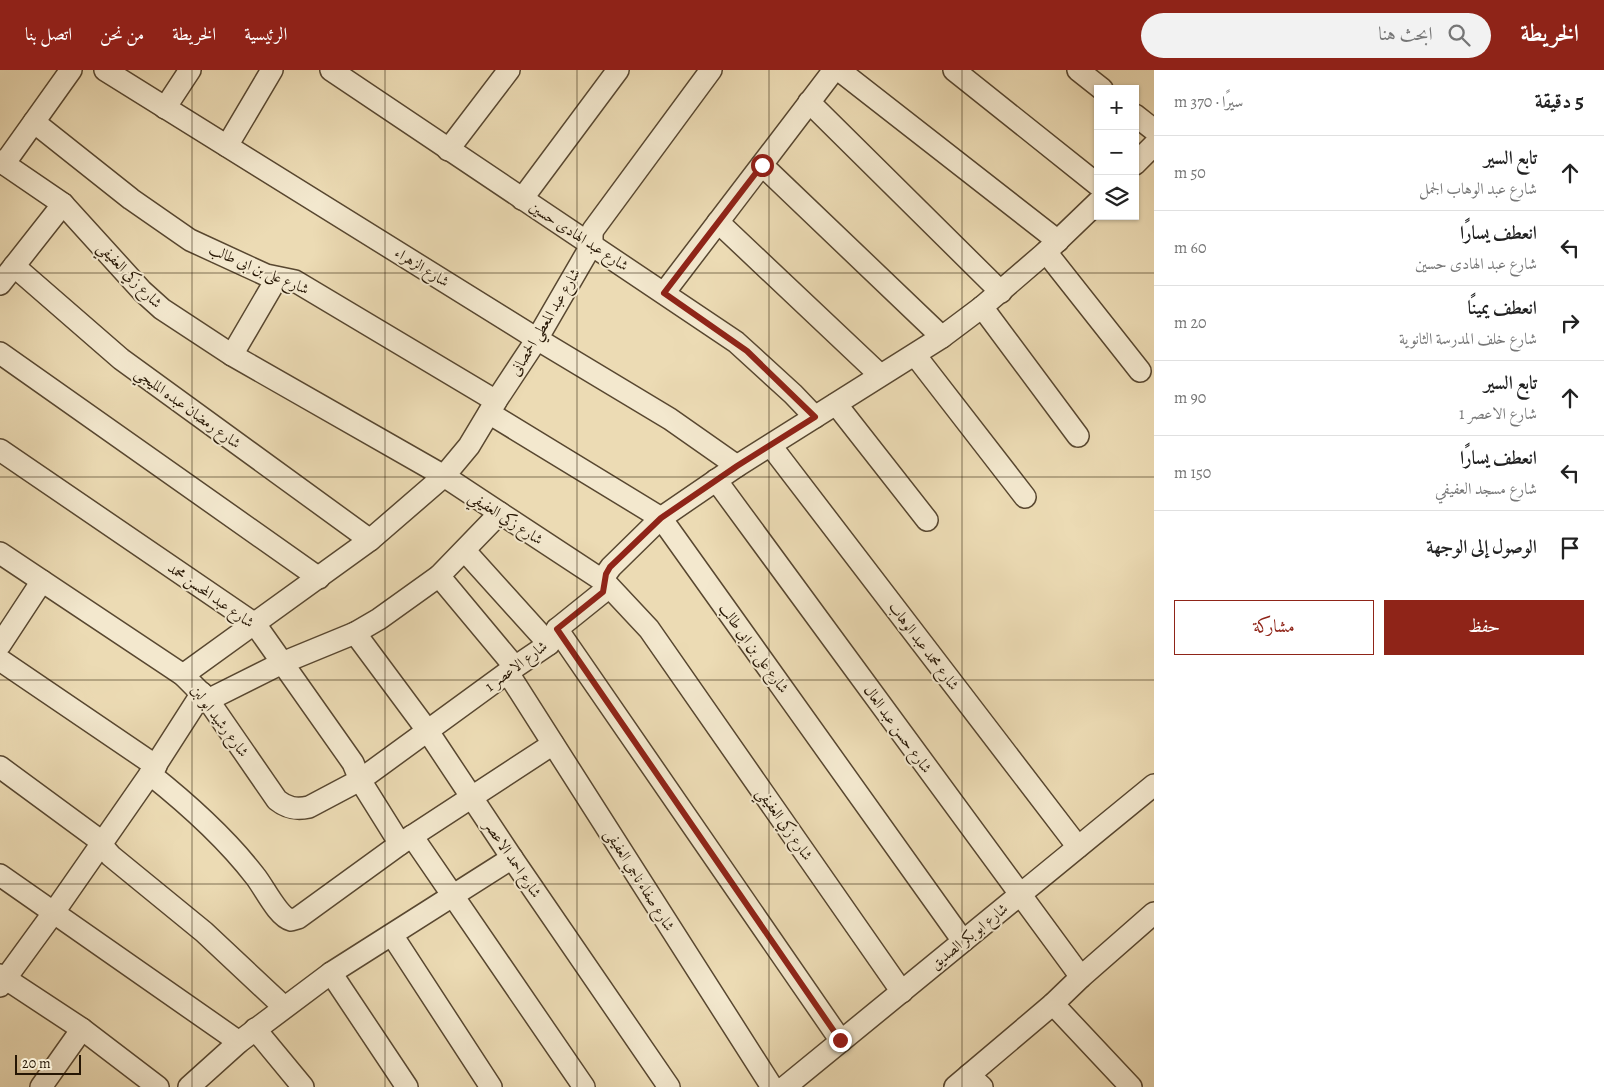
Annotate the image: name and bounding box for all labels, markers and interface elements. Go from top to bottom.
search box [1141,13,1491,58]
text: الخريطة [1521,17,1579,49]
text: ابحث هنا [1378,21,1433,47]
icon: search [1445,21,1473,49]
text: اتصل بنا [25,22,72,46]
text: من نحن [100,22,144,46]
text: الخريطة [172,22,216,46]
text: الرئيسية [244,22,287,46]
map controls [1094,85,1139,220]
button: + [1094,85,1139,130]
text: 5 دقيقة [1535,87,1584,115]
text: سيرًا · 370 m [1174,91,1243,113]
button: − [1094,130,1139,175]
text: تابع السير [1484,145,1537,171]
route start [751,154,774,177]
icon: ahead [1556,159,1584,187]
text: 50 m [1174,162,1206,184]
button: layers [1094,175,1139,220]
text: شارع عبد الوهاب الجمل [1419,178,1537,200]
street label: شارع عبد الهادى حسين [524,196,632,278]
text: انعطف يسارًا [1460,220,1537,246]
icon: left [1556,234,1584,262]
text: 60 m [1174,237,1206,259]
street label: شارع زكي العفيفي [90,238,167,315]
street label: شارع على بن ابى طالب [205,239,312,302]
street label: شارع الزهراء [389,242,453,294]
text: شارع عبد الهادى حسين [1415,253,1537,275]
street label: شارع عبد المعطي الحمصانى [505,264,588,382]
text: انعطف يمينًا [1467,295,1537,321]
icon: right [1556,309,1584,337]
text: 20 m [1174,312,1207,334]
text: شارع خلف المدرسة الثانوية [1399,328,1537,350]
street label: شارع رمضان عبده المليجي [129,363,245,456]
text: تابع السير [1484,370,1537,396]
icon: ahead [1556,384,1584,412]
text: 90 m [1174,387,1206,409]
text: شارع الاعصر 1 [1459,403,1537,425]
text: انعطف يسارًا [1460,445,1537,471]
icon: left [1556,459,1584,487]
text: 150 m [1174,462,1211,484]
text: شارع مسجد العفيفي [1435,478,1537,500]
street label: شارع زكي العفيفي [463,487,547,553]
text: الوصول إلى الوجهة [1426,534,1537,560]
icon: arrive [1556,534,1584,562]
street label: شارع عبد المحسن محمد [162,558,258,635]
street label: شارع محمد عبد الوهاب [882,598,964,696]
street label: شارع على بن ابى طالب [712,599,794,699]
button: مشاركة [1174,600,1374,655]
button: حفظ [1384,600,1584,655]
street label: شارع الاعصر 1 [481,636,553,698]
street label: شارع رشيد ابو لبن [184,681,254,763]
street label: شارع حسن عبد العال [857,681,937,779]
street label: شارع زكي العفيفي [749,784,817,867]
street label: شارع احمد الاعصر [476,815,546,903]
street label: شارع صفاء ناجي العفيفى [598,825,680,937]
street label: شارع ابو بكر الصديق [926,898,1014,976]
route end [829,1029,852,1052]
scale bar [15,1052,81,1075]
text: 20 m [22,1054,51,1073]

